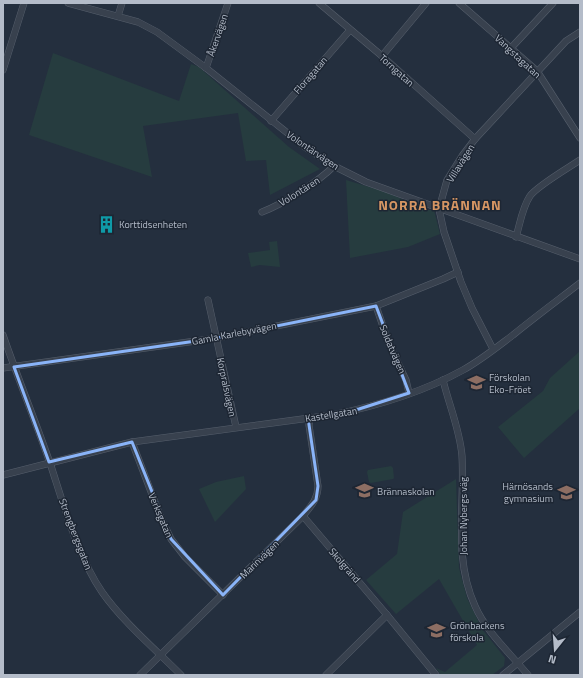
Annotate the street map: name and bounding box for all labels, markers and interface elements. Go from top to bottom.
street label: Åkervägen [203,12,232,59]
street label: Vangstagatan [491,31,544,82]
street label: Torngatan [376,51,417,90]
street label: Floragatan [290,53,331,97]
street label: Volontärvägen [283,127,342,174]
street label: Villavägen [443,141,478,185]
street label: Volontären [276,173,323,210]
district label: NORRA BRÄNNAN [378,194,502,215]
building icon: Korttidsenheten [96,214,116,234]
place label: Korttidsenheten [119,217,187,232]
street label: Gamla Karlebyvägen [191,318,278,349]
street label: Soldatvägen [375,322,410,376]
street label: Korpralsvägen [213,356,240,418]
place label: Förskolan Eko-Fröet [489,370,532,397]
school or university icon: Förskolan Eko-Fröet [466,373,486,393]
street label: Kastellgatan [304,403,358,426]
street label: Johan Nybergs väg [456,477,471,555]
place label: Härnösands gymnasium [502,479,553,506]
school or university icon: Brännaskolan [354,481,374,501]
school or university icon: Härnösands gymnasium [556,482,576,502]
place label: Brännaskolan [377,484,435,499]
street label: Verksgatan [144,490,177,540]
street label: Strengbergsgatan [55,496,96,572]
street label: Marinvägen [236,537,282,582]
street label: Skolgränd [325,545,364,586]
place label: Grönbackens förskola [450,618,505,645]
school or university icon: Grönbackens förskola [427,621,447,641]
north arrow [535,630,575,670]
text: N [546,651,558,668]

